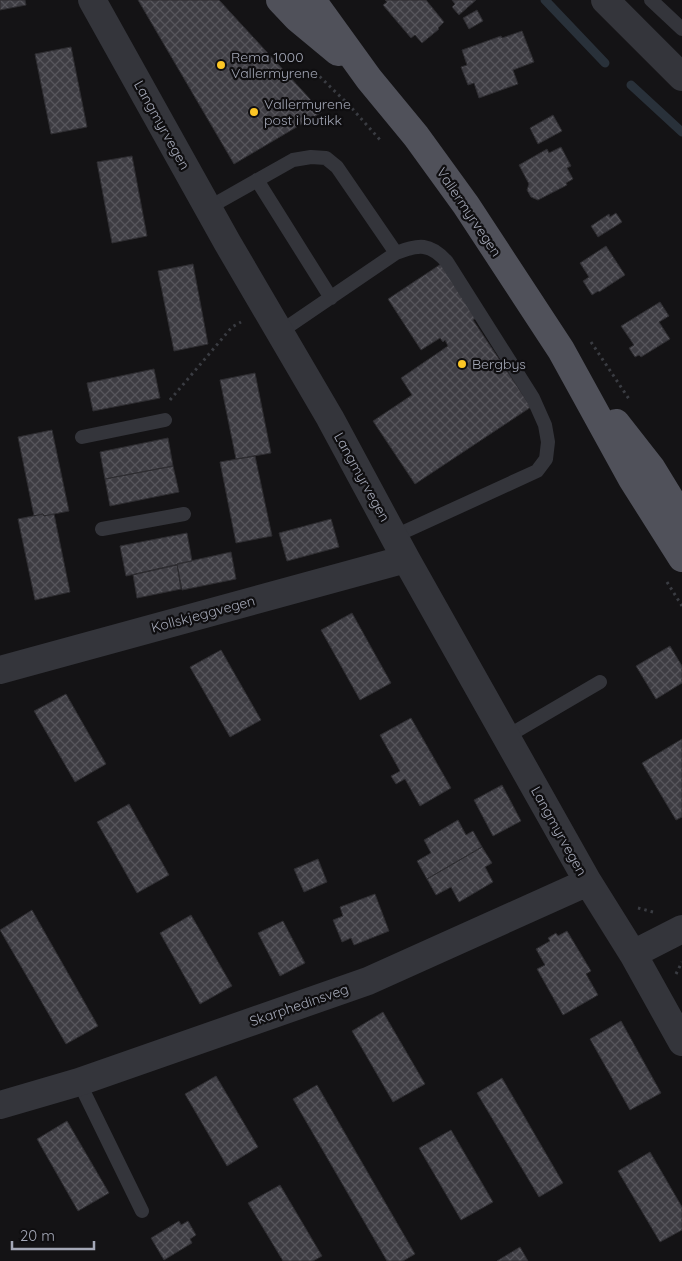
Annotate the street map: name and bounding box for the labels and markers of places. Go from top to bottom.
place label: Rema 1000 Vallermyrene [231,48,318,82]
marker: Rema 1000 Vallermyrene [215,59,227,71]
place label: Vallermyrene post i butikk [264,95,351,129]
marker: Vallermyrene post i butikk [248,106,260,118]
place label: Bergbys [472,355,526,373]
marker: Bergbys [456,358,468,370]

